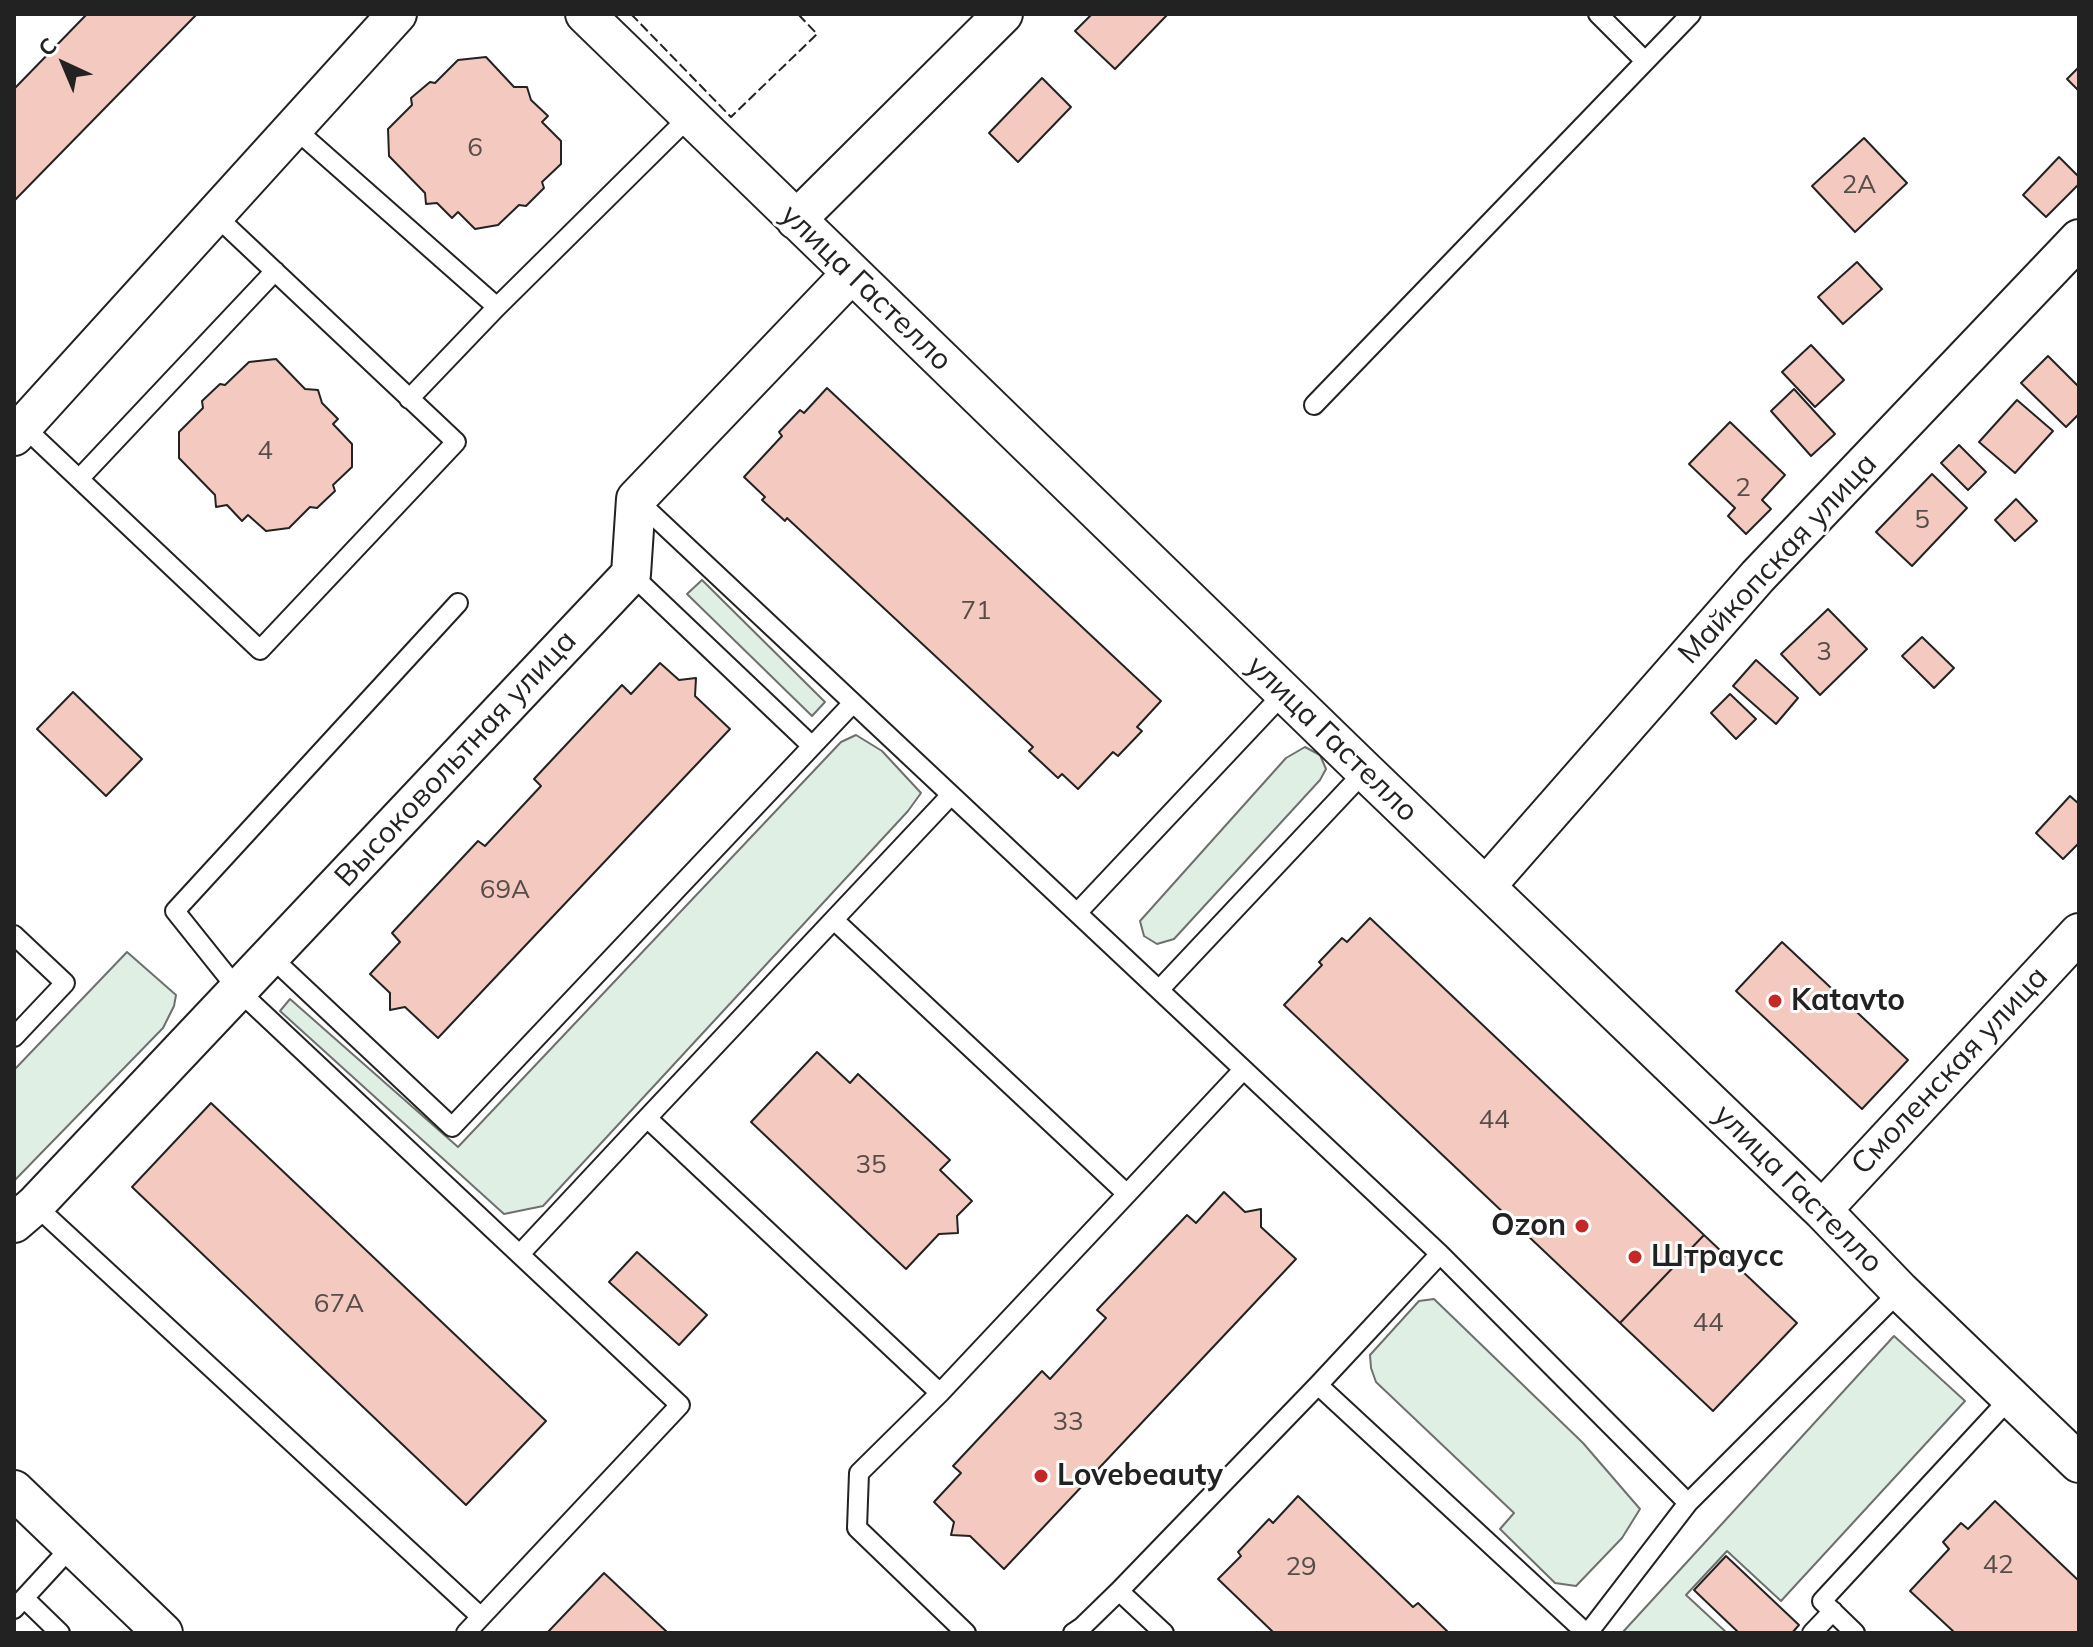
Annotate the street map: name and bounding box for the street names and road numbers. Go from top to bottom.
street label: улица Гастелло [773,197,959,379]
street label: Майкопская улица [1671,446,1885,672]
street label: Высоковольтная улица [328,623,584,895]
street label: улица Гастелло [1239,648,1425,830]
street label: Смоленская улица [1844,960,2056,1182]
street label: улица Гастелло [1706,1097,1890,1281]

